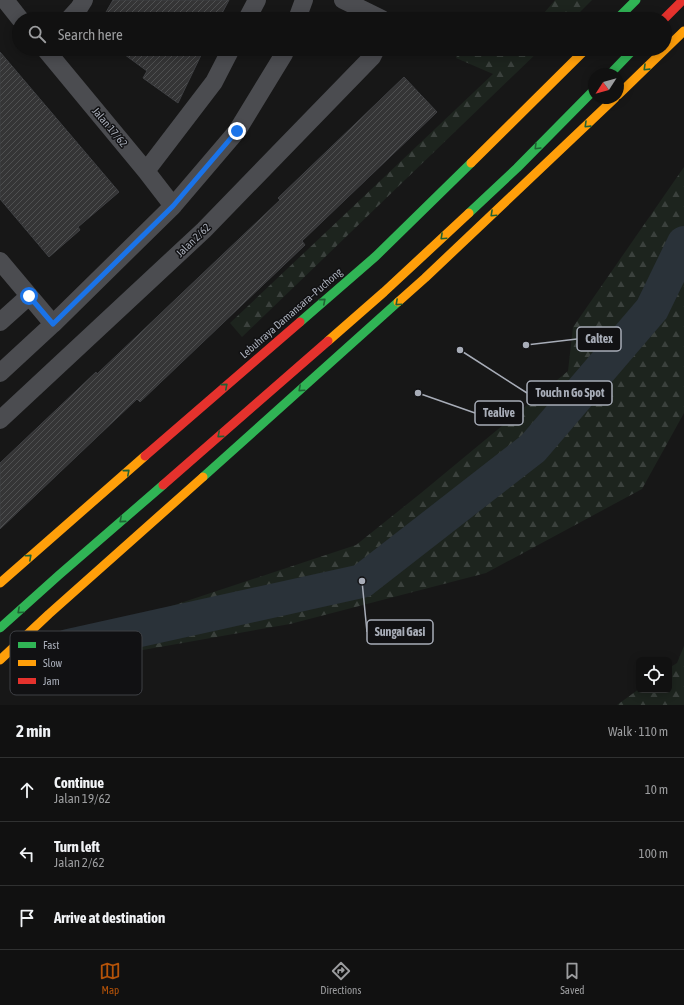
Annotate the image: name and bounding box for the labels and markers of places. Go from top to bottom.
callout: Caltex [577,327,621,351]
callout: Touch n Go Spot [527,381,612,405]
callout: Tealive [475,401,523,425]
callout: Sungai Gasi [367,620,433,644]

